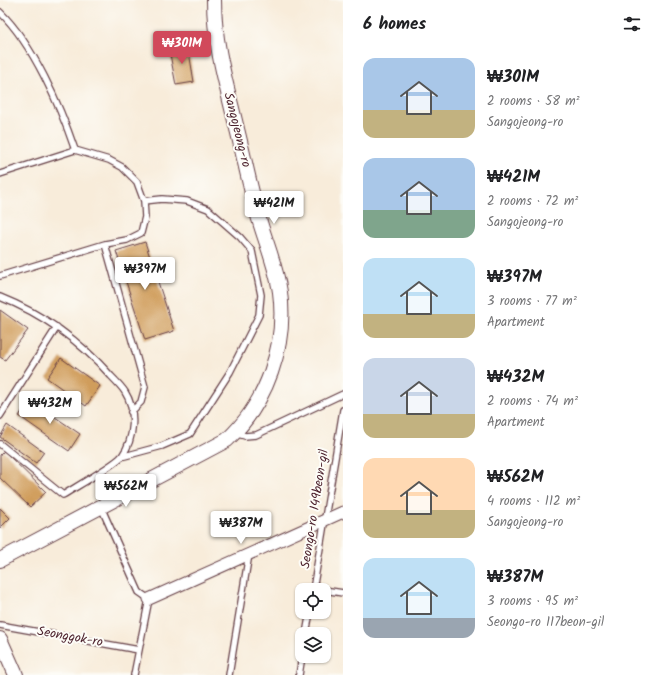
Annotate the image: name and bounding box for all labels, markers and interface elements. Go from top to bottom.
text: 6 homes [363,11,426,38]
icon: filters [621,13,643,35]
pin: ₩301M [154,31,210,65]
text: ₩301M [162,33,202,54]
text: ₩301M [487,64,539,91]
icon: home [395,74,443,122]
street label: Sangojeong-ro [218,90,256,170]
text: 2 rooms · 58 m² [487,91,580,112]
text: Sangojeong-ro [487,112,563,133]
text: ₩421M [487,164,540,191]
icon: home [395,174,443,222]
pin: ₩421M [246,191,302,225]
text: 2 rooms · 72 m² [487,191,578,212]
text: ₩421M [254,193,294,214]
text: Sangojeong-ro [487,212,563,233]
pin: ₩397M [117,257,173,291]
text: ₩397M [124,259,166,280]
text: ₩397M [487,264,542,291]
icon: home [395,274,443,322]
text: 3 rooms · 77 m² [487,291,577,312]
text: Apartment [487,312,545,333]
text: ₩432M [487,364,544,391]
icon: home [395,374,443,422]
pin: ₩432M [22,391,78,425]
text: 2 rooms · 74 m² [487,391,578,412]
text: ₩432M [28,393,72,414]
text: Apartment [487,412,545,433]
street label: Seongo-ro 149beon-gil [295,448,335,570]
text: ₩562M [487,464,544,491]
pin: ₩562M [98,474,154,508]
icon: home [395,474,443,522]
text: ₩562M [104,476,148,497]
text: 4 rooms · 112 m² [487,491,580,512]
pin: ₩387M [213,511,269,545]
text: Sangojeong-ro [487,512,563,533]
text: ₩387M [219,513,263,534]
text: ₩387M [487,564,543,591]
icon: home [395,574,443,622]
map controls [295,583,331,663]
button: locate [295,583,331,619]
text: 3 rooms · 95 m² [487,591,578,612]
text: Seongo-ro 117beon-gil [487,612,604,633]
street label: Seonggok-ro [36,621,104,653]
button: layers [295,627,331,663]

